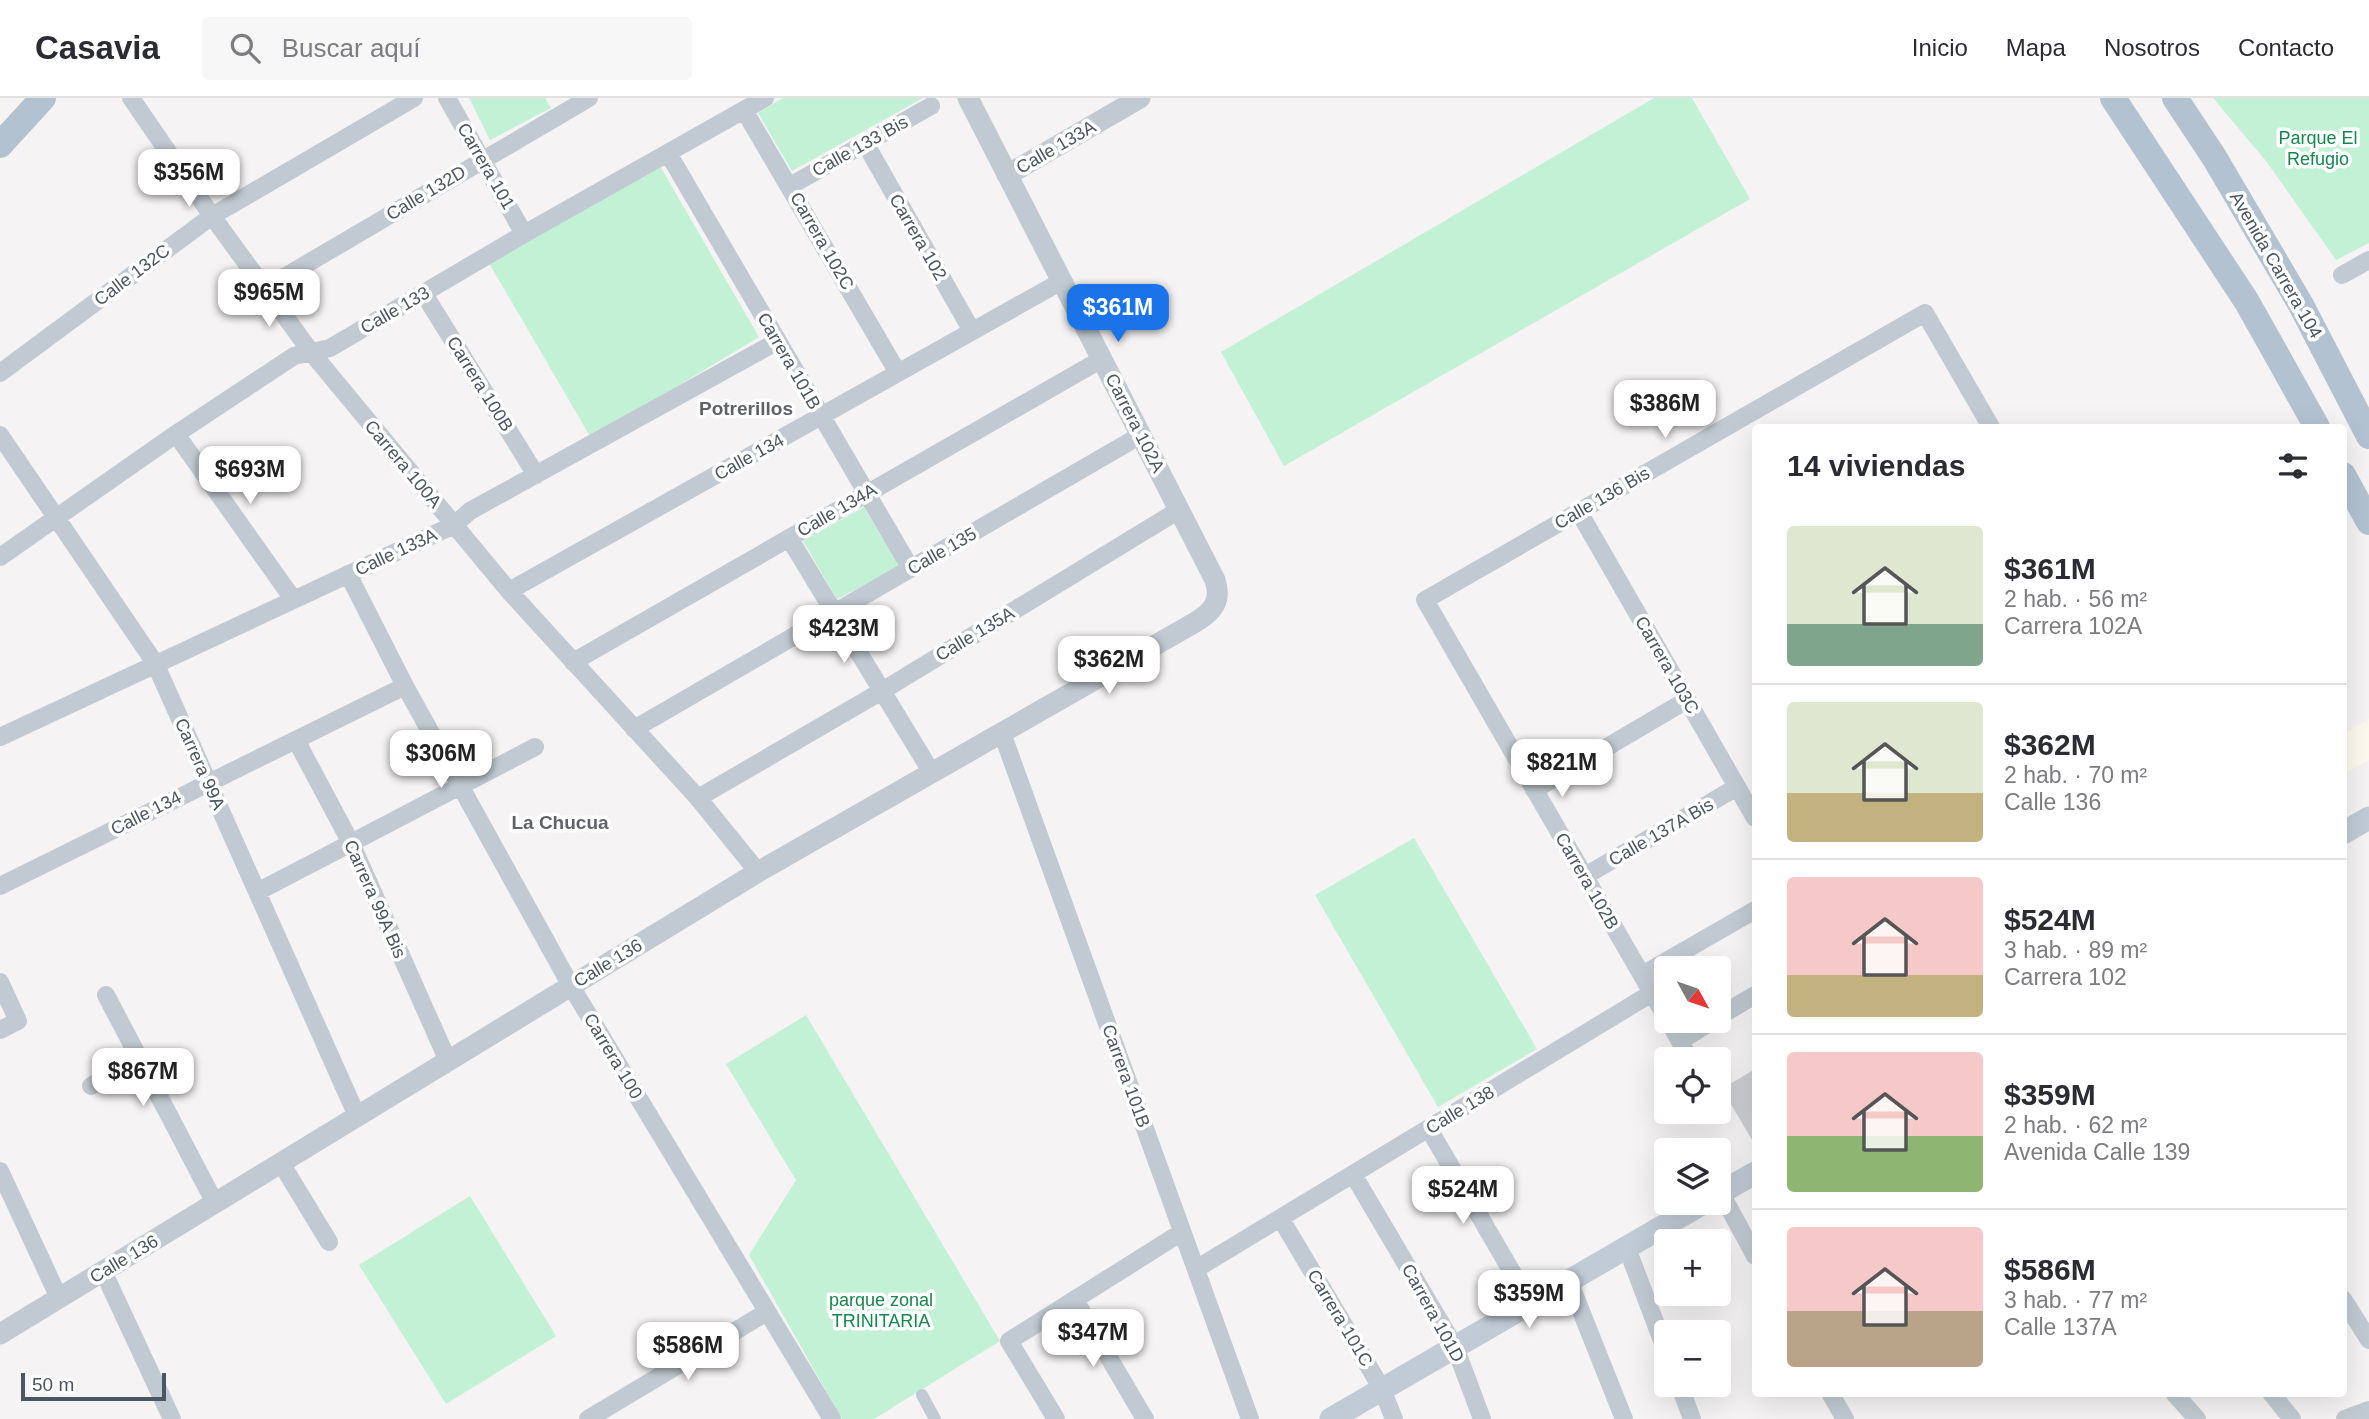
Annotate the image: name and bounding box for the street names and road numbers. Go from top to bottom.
street label: Calle 133 Bis [809,112,911,180]
street label: Calle 133A [1013,116,1099,178]
street label: Carrera 101 [453,119,519,213]
street label: Calle 132D [383,161,469,225]
street label: Avenida Carrera 104 [2226,188,2326,342]
street label: Carrera 102C [786,189,858,293]
street label: Carrera 102 [885,190,951,284]
street label: Calle 132C [90,240,174,310]
street label: Calle 133 [357,282,433,338]
street label: Carrera 101B [753,309,825,413]
street label: Carrera 100B [443,333,517,435]
street label: Carrera 102A [1102,370,1168,476]
street label: Carrera 100A [361,416,445,512]
street label: Calle 134 [711,430,787,484]
street label: Calle 136 Bis [1551,463,1653,533]
street label: Calle 134A [794,479,880,541]
street label: Calle 135 [904,523,980,579]
street label: Calle 133A [352,524,440,580]
street label: Calle 135A [932,603,1018,665]
street label: Carrera 103C [1631,613,1703,717]
street label: Carrera 99A [171,715,229,813]
street label: Calle 134 [108,787,184,839]
street label: Calle 137A Bis [1605,794,1717,870]
street label: Carrera 102B [1551,829,1623,933]
street label: Carrera 99A Bis [340,837,410,961]
street label: Calle 136 [570,935,646,991]
street label: Carrera 100 [580,1010,646,1102]
street label: Carrera 101B [1098,1022,1154,1130]
street label: Calle 138 [1422,1082,1498,1138]
street label: Calle 136 [86,1231,162,1287]
street label: Carrera 101D [1398,1260,1468,1366]
street label: Carrera 101C [1303,1266,1377,1370]

